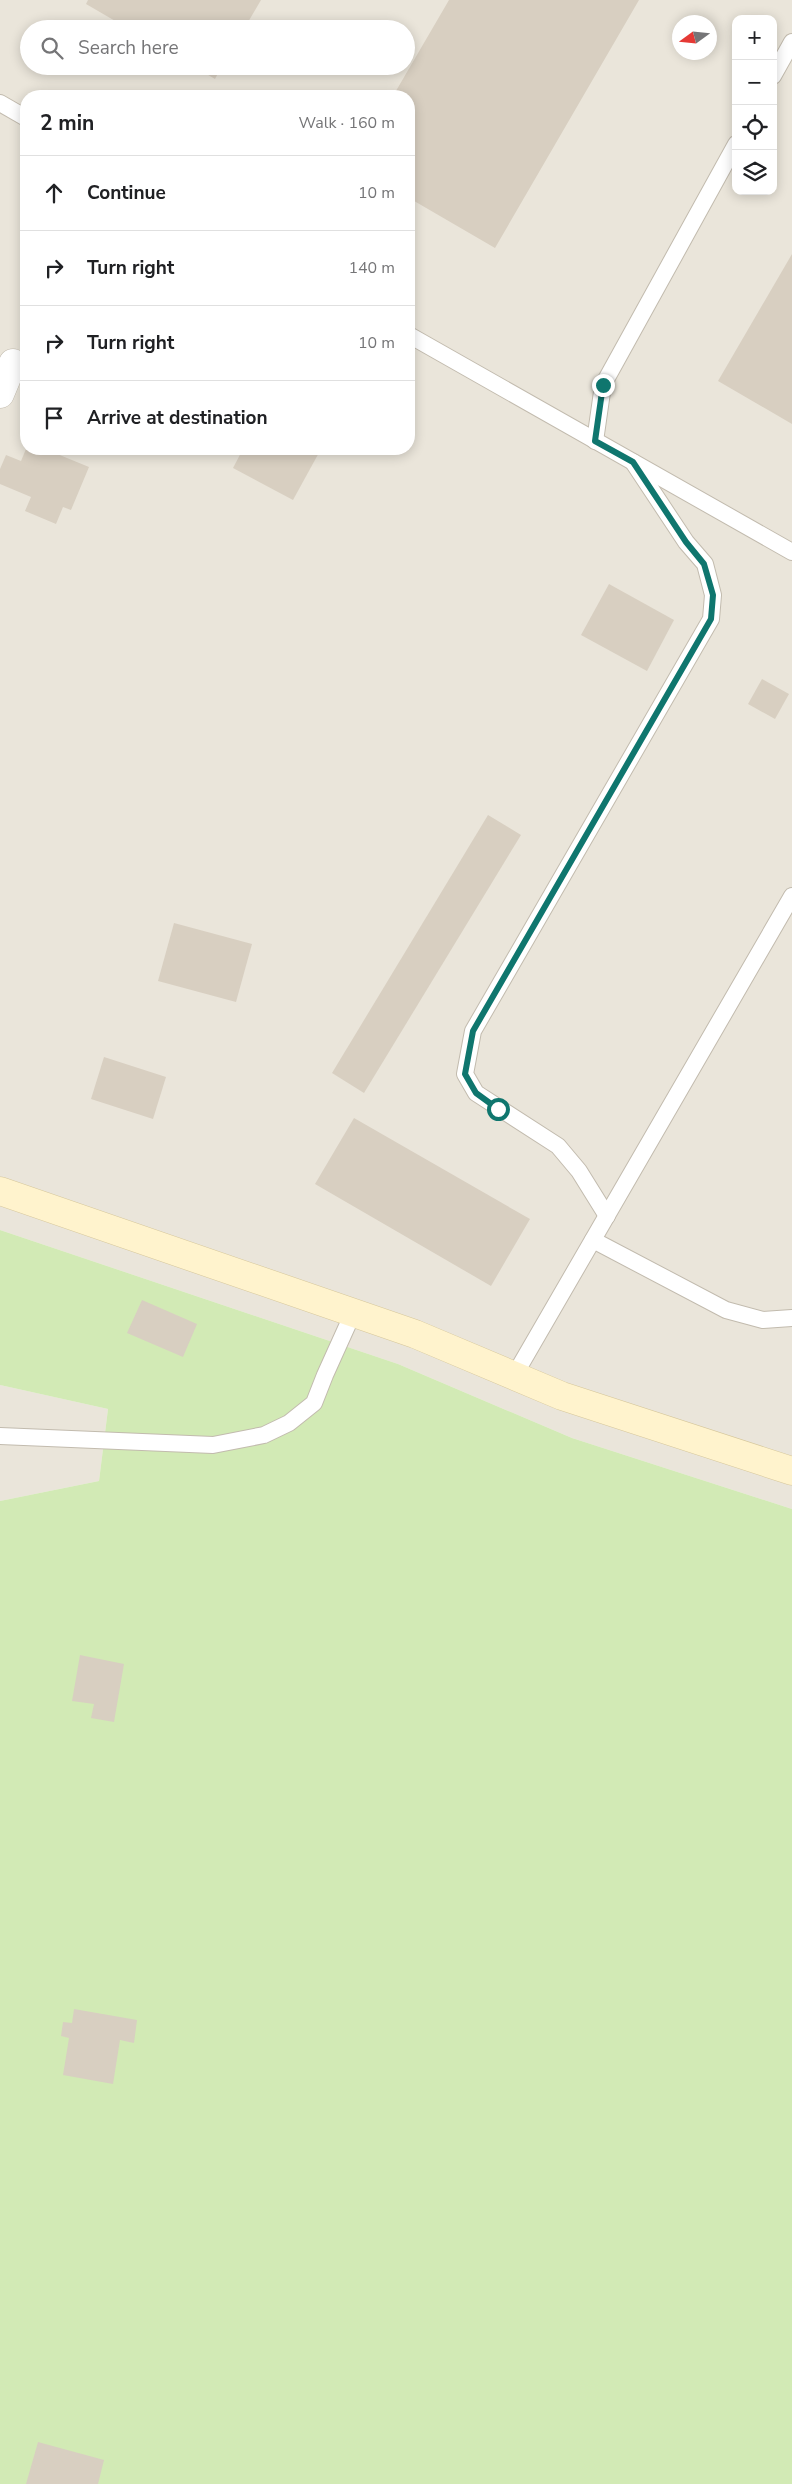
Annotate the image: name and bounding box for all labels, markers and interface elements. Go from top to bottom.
north arrow [672,15,717,60]
map controls [732,15,777,195]
button: + [732,15,777,60]
search box [20,20,415,75]
icon: search [38,34,66,62]
text: Search here [78,35,179,61]
button: − [732,60,777,105]
button: locate [732,105,777,150]
text: 2 min [40,109,94,137]
text: Walk · 160 m [299,112,395,134]
button: layers [732,150,777,195]
icon: ahead [40,179,68,207]
text: Continue [87,180,166,206]
text: 10 m [358,182,395,204]
icon: right [40,254,68,282]
text: Turn right [87,255,174,281]
text: 140 m [348,257,395,279]
icon: right [40,329,68,357]
text: Turn right [87,330,174,356]
text: 10 m [358,332,395,354]
route end [592,374,615,397]
icon: arrive [40,404,68,432]
text: Arrive at destination [87,405,268,431]
route start [487,1098,510,1121]

